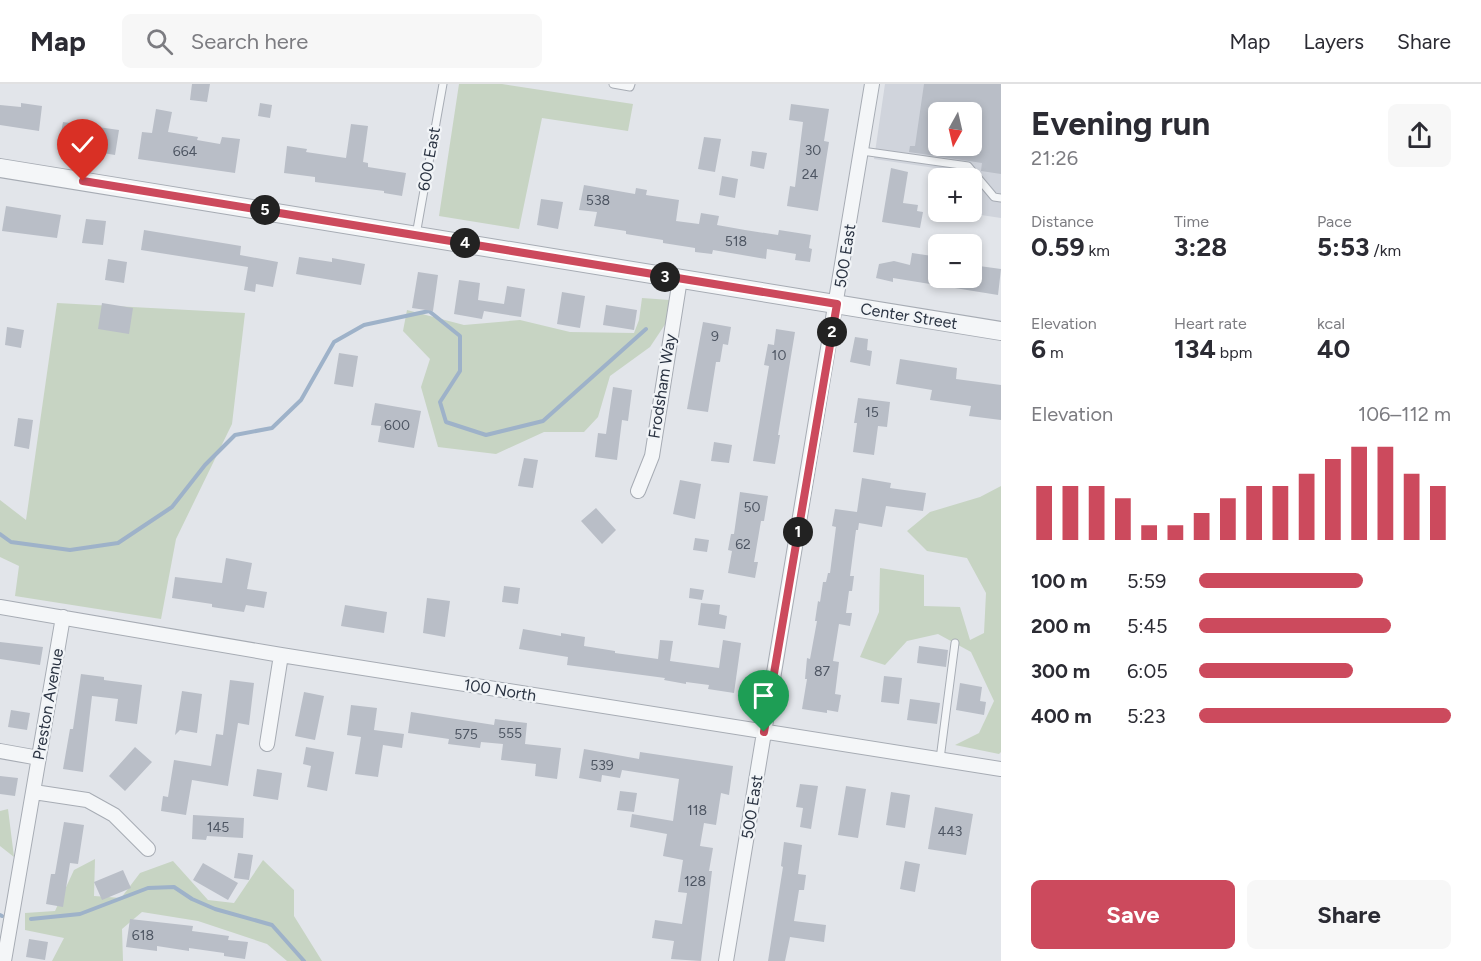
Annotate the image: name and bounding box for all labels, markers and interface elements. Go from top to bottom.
search box [122,14,542,68]
text: Map [30,24,86,58]
icon: search [143,25,176,58]
text: Search here [191,28,308,55]
text: Map [1230,29,1270,54]
text: Layers [1303,29,1364,54]
text: Share [1397,29,1451,54]
north arrow [928,102,982,156]
map controls [928,102,982,288]
text: Evening run [1031,104,1210,143]
button: share [1388,104,1451,167]
pin [57,119,108,181]
street label: 600 East [414,126,444,192]
icon: check [66,128,99,161]
house number: 30 [805,142,821,159]
house number: 664 [173,143,198,160]
text: 21:26 [1031,146,1078,170]
house number: 24 [802,166,819,183]
button: + [928,168,982,222]
house number: 538 [586,192,610,209]
pin: 5 [250,195,280,225]
text: 5 [260,200,270,219]
text: Distance [1031,212,1094,231]
text: Time [1174,212,1209,231]
text: Pace [1317,212,1352,231]
street label: 500 East [831,223,859,289]
pin: 4 [450,228,480,258]
text: 0.59 [1031,231,1084,263]
text: 3:28 [1174,231,1227,263]
text: 5:53 [1317,231,1370,263]
text: 4 [460,233,470,252]
house number: 518 [725,233,747,250]
button: − [928,234,982,288]
text: km [1084,241,1110,260]
text: /km [1370,241,1401,260]
pin: 3 [650,262,680,292]
text: 3 [661,267,669,286]
street label: Center Street [859,299,959,333]
text: Elevation [1031,314,1097,333]
text: Heart rate [1174,314,1247,333]
text: kcal [1317,314,1345,333]
pin: 2 [817,317,847,347]
text: 2 [827,322,837,341]
house number: 9 [711,328,719,345]
street label: Frodsham Way [644,332,680,440]
text: 6 [1031,333,1046,365]
text: 134 [1174,333,1216,365]
text: 40 [1317,333,1350,365]
text: m [1046,343,1064,362]
text: bpm [1216,343,1252,362]
house number: 10 [772,347,786,364]
text: Elevation [1031,402,1113,426]
text: 106–112 m [1358,402,1451,426]
house number: 15 [865,404,879,421]
house number: 600 [384,417,410,434]
house number: 50 [743,499,761,516]
pin: 1 [783,517,813,547]
text: 1 [795,522,801,541]
house number: 62 [735,536,751,553]
text: 100 m [1031,569,1088,593]
text: 5:59 [1127,569,1166,593]
text: 200 m [1031,614,1091,638]
text: 5:45 [1127,614,1167,638]
street label: Preston Avenue [29,646,67,761]
text: 300 m [1031,659,1090,683]
text: 6:05 [1127,659,1168,683]
house number: 87 [814,663,831,680]
pin [738,670,789,732]
street label: 100 North [462,675,538,705]
icon: arrive [747,679,780,712]
text: 400 m [1031,704,1092,728]
text: 5:23 [1127,704,1166,728]
house number: 555 [498,725,522,742]
house number: 575 [454,726,478,743]
house number: 539 [590,757,614,774]
street label: 500 East [738,774,766,840]
house number: 118 [687,802,707,819]
house number: 145 [207,819,229,836]
house number: 443 [937,823,963,840]
house number: 128 [684,873,706,890]
button: Save [1031,880,1235,949]
button: Share [1247,880,1451,949]
house number: 618 [132,927,154,944]

